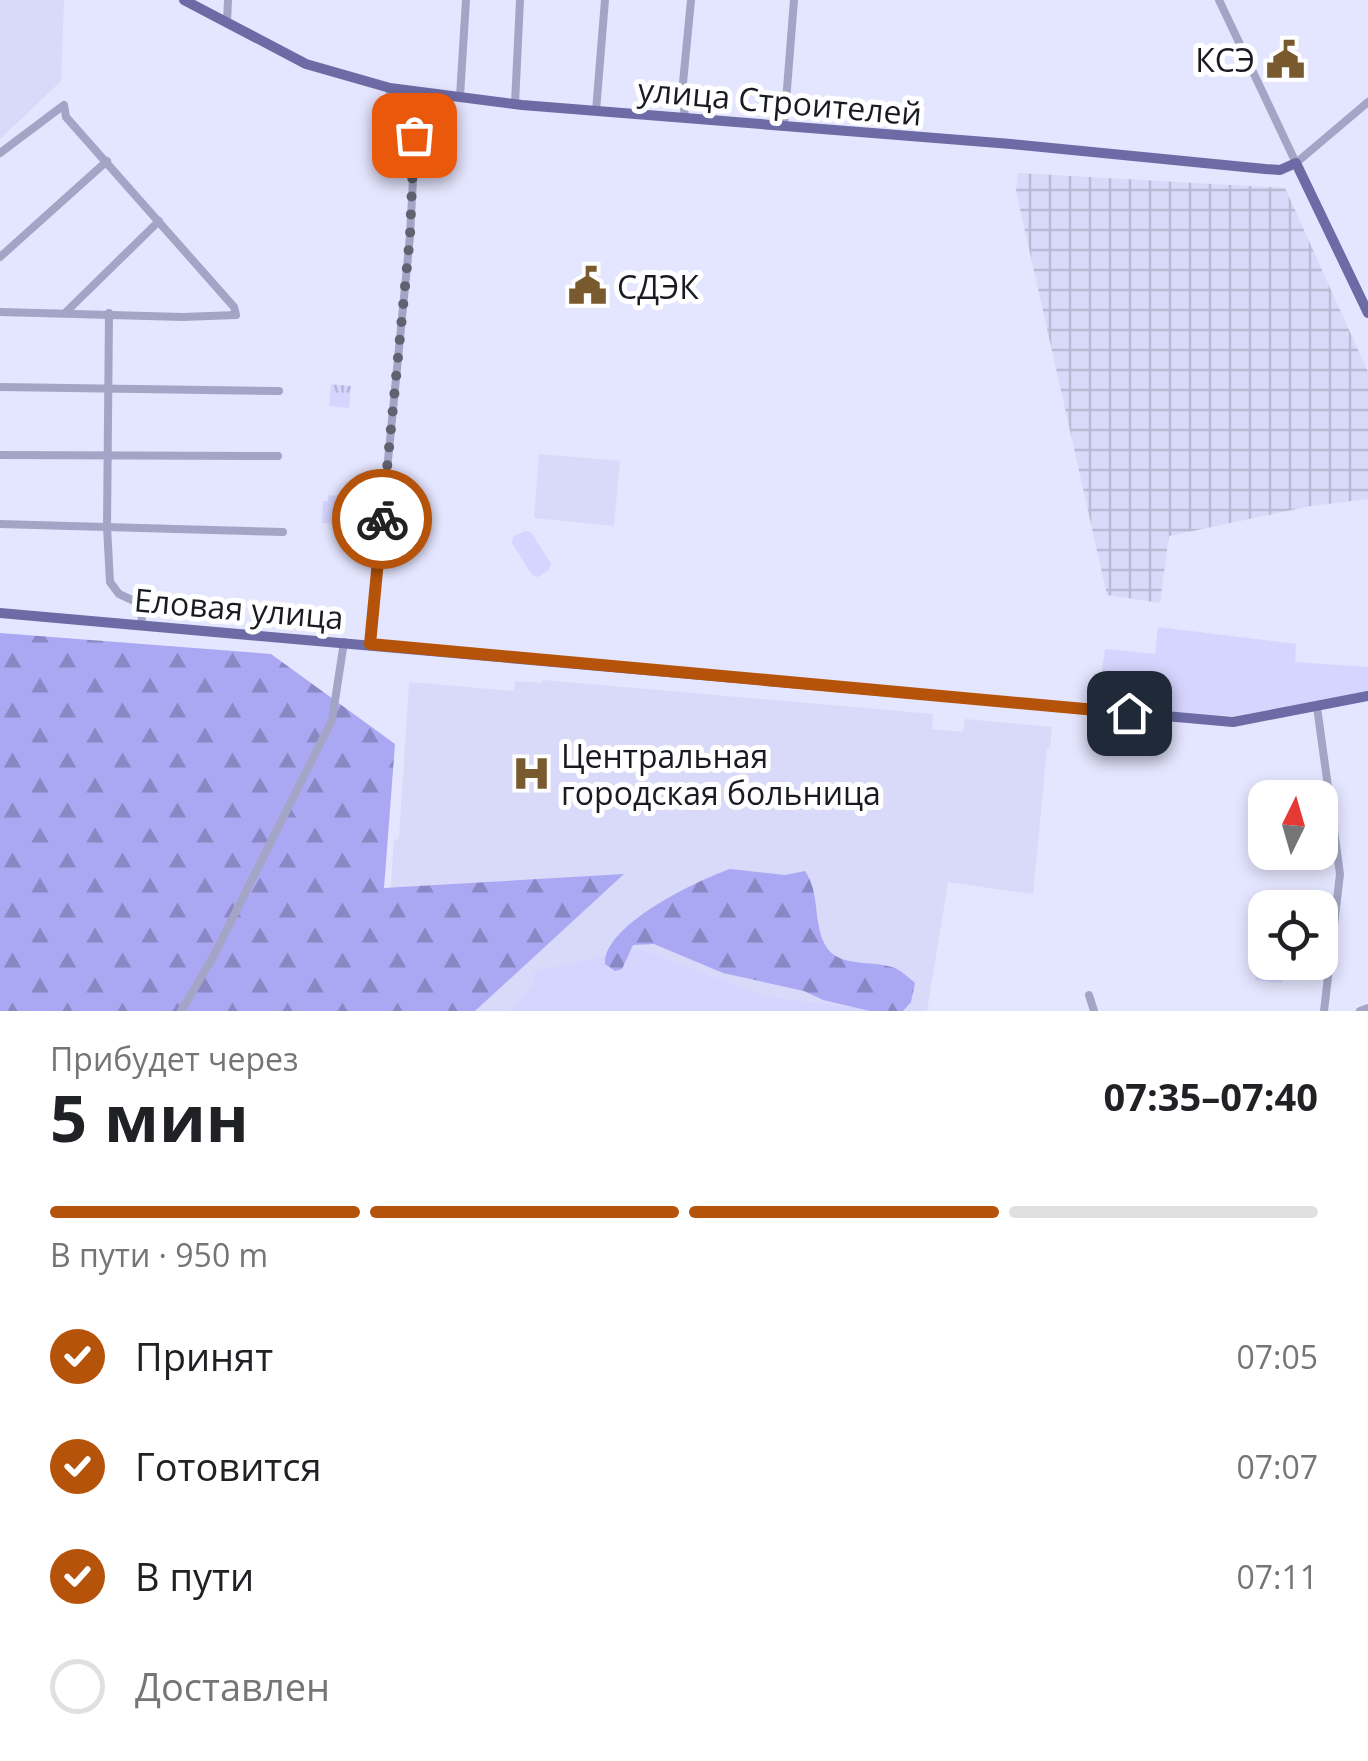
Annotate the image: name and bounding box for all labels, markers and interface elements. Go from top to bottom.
place label: КСЭ [1195,38,1255,81]
public building icon: КСЭ [1264,38,1306,80]
street label: улица Строителей [636,67,924,135]
pin [372,93,457,178]
icon: bag [387,108,442,163]
public building icon: СДЭК [566,265,608,307]
place label: СДЭК [617,265,699,308]
courier [332,469,432,569]
icon: bike [355,492,410,547]
street label: Еловая улица [133,577,345,639]
pin [1087,671,1172,756]
icon: home [1102,686,1157,741]
place label: Центральная городская больница [561,734,881,814]
hospital icon: Центральная городская больница [510,752,552,794]
north arrow [1248,780,1338,870]
map controls [1248,780,1338,980]
button: locate [1248,890,1338,980]
text: Прибудет через [50,1037,298,1080]
text: 07:35–07:40 [1104,1070,1318,1122]
text: 5 мин [50,1073,249,1161]
text: В пути · 950 m [50,1233,268,1276]
icon: check [50,1329,105,1384]
text: Принят [135,1330,273,1382]
text: 07:05 [1236,1335,1318,1378]
icon: check [50,1439,105,1494]
text: Готовится [135,1440,321,1492]
text: 07:07 [1236,1445,1318,1488]
icon: check [50,1549,105,1604]
text: В пути [135,1550,254,1602]
text: 07:11 [1236,1555,1318,1598]
text: Доставлен [135,1660,330,1712]

